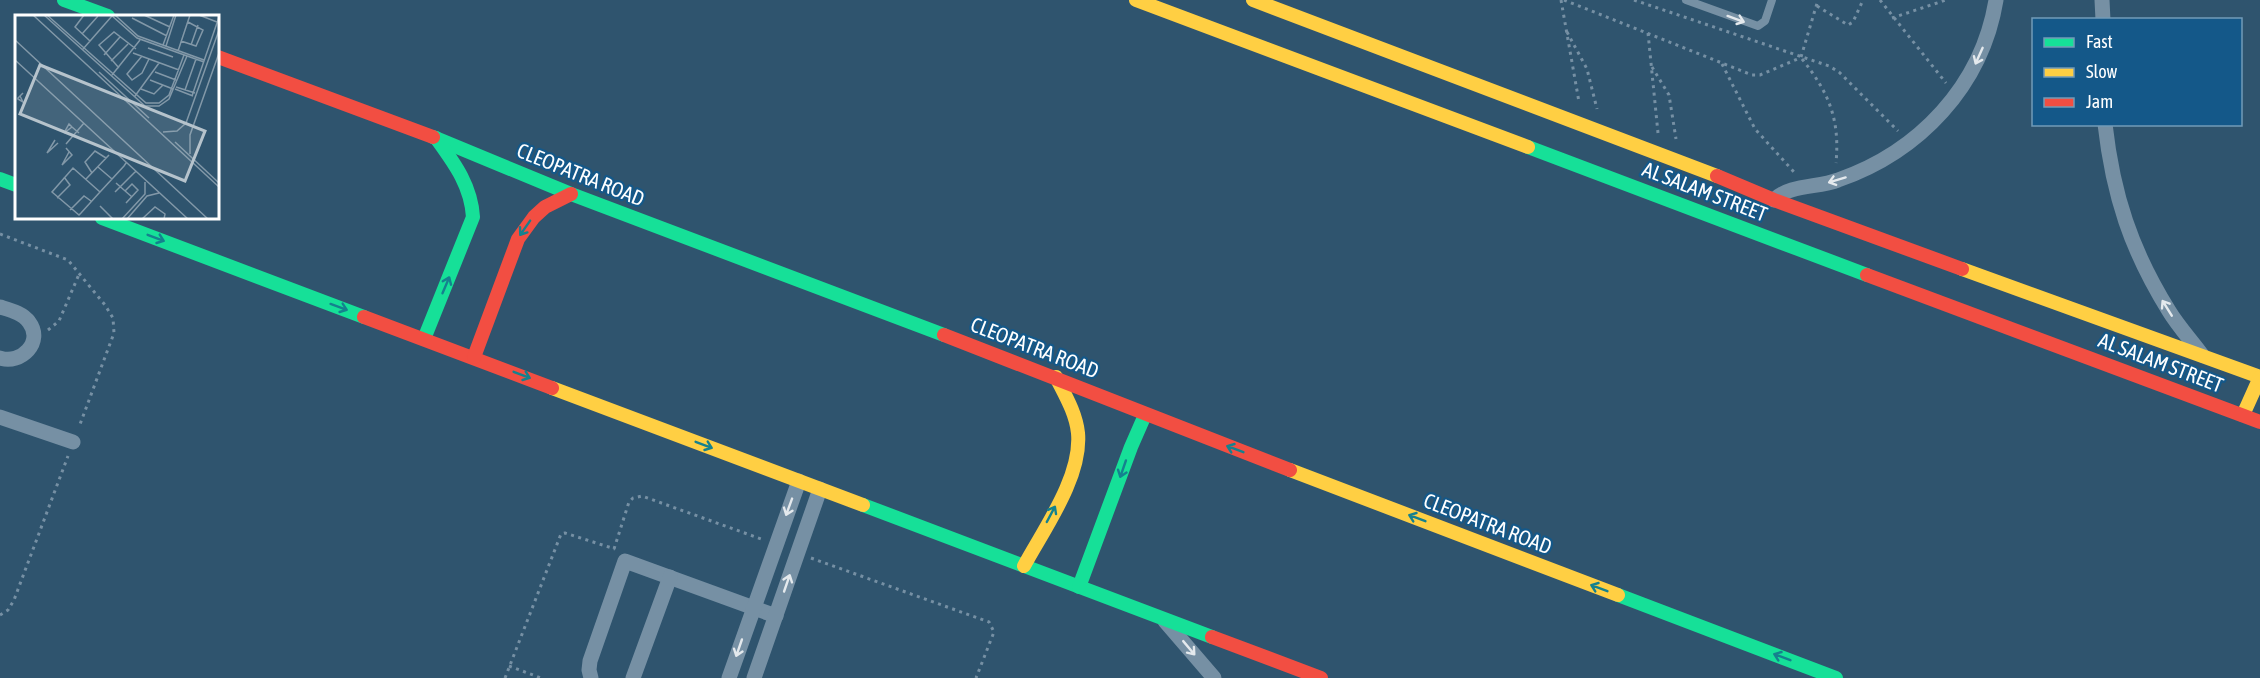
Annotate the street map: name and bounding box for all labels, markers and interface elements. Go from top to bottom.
one-way arrow [1726,14,1745,25]
inset map [15,15,219,219]
legend [2032,18,2242,126]
text: Fast [2086,31,2113,52]
one-way arrow [1973,46,1984,64]
text: Slow [2086,61,2117,82]
text: Jam [2086,91,2113,112]
street label: CLEOPATRA ROAD [514,138,648,210]
street label: AL SALAM STREET [1639,156,1771,226]
one-way arrow [1828,175,1847,186]
one-way arrow [519,220,531,236]
one-way arrow [147,233,165,244]
one-way arrow [441,276,452,294]
one-way arrow [2161,300,2173,317]
one-way arrow [329,302,348,313]
street label: CLEOPATRA ROAD [968,312,1102,382]
street label: AL SALAM STREET [2095,327,2227,397]
one-way arrow [512,370,530,381]
one-way arrow [694,440,713,451]
one-way arrow [1226,442,1245,453]
one-way arrow [1117,459,1128,478]
street label: CLEOPATRA ROAD [1421,488,1555,558]
one-way arrow [783,497,794,516]
one-way arrow [1045,506,1057,523]
one-way arrow [1408,512,1427,523]
one-way arrow [782,574,793,593]
one-way arrow [1591,581,1609,592]
one-way arrow [733,638,744,657]
one-way arrow [1182,640,1195,656]
one-way arrow [1773,651,1791,662]

